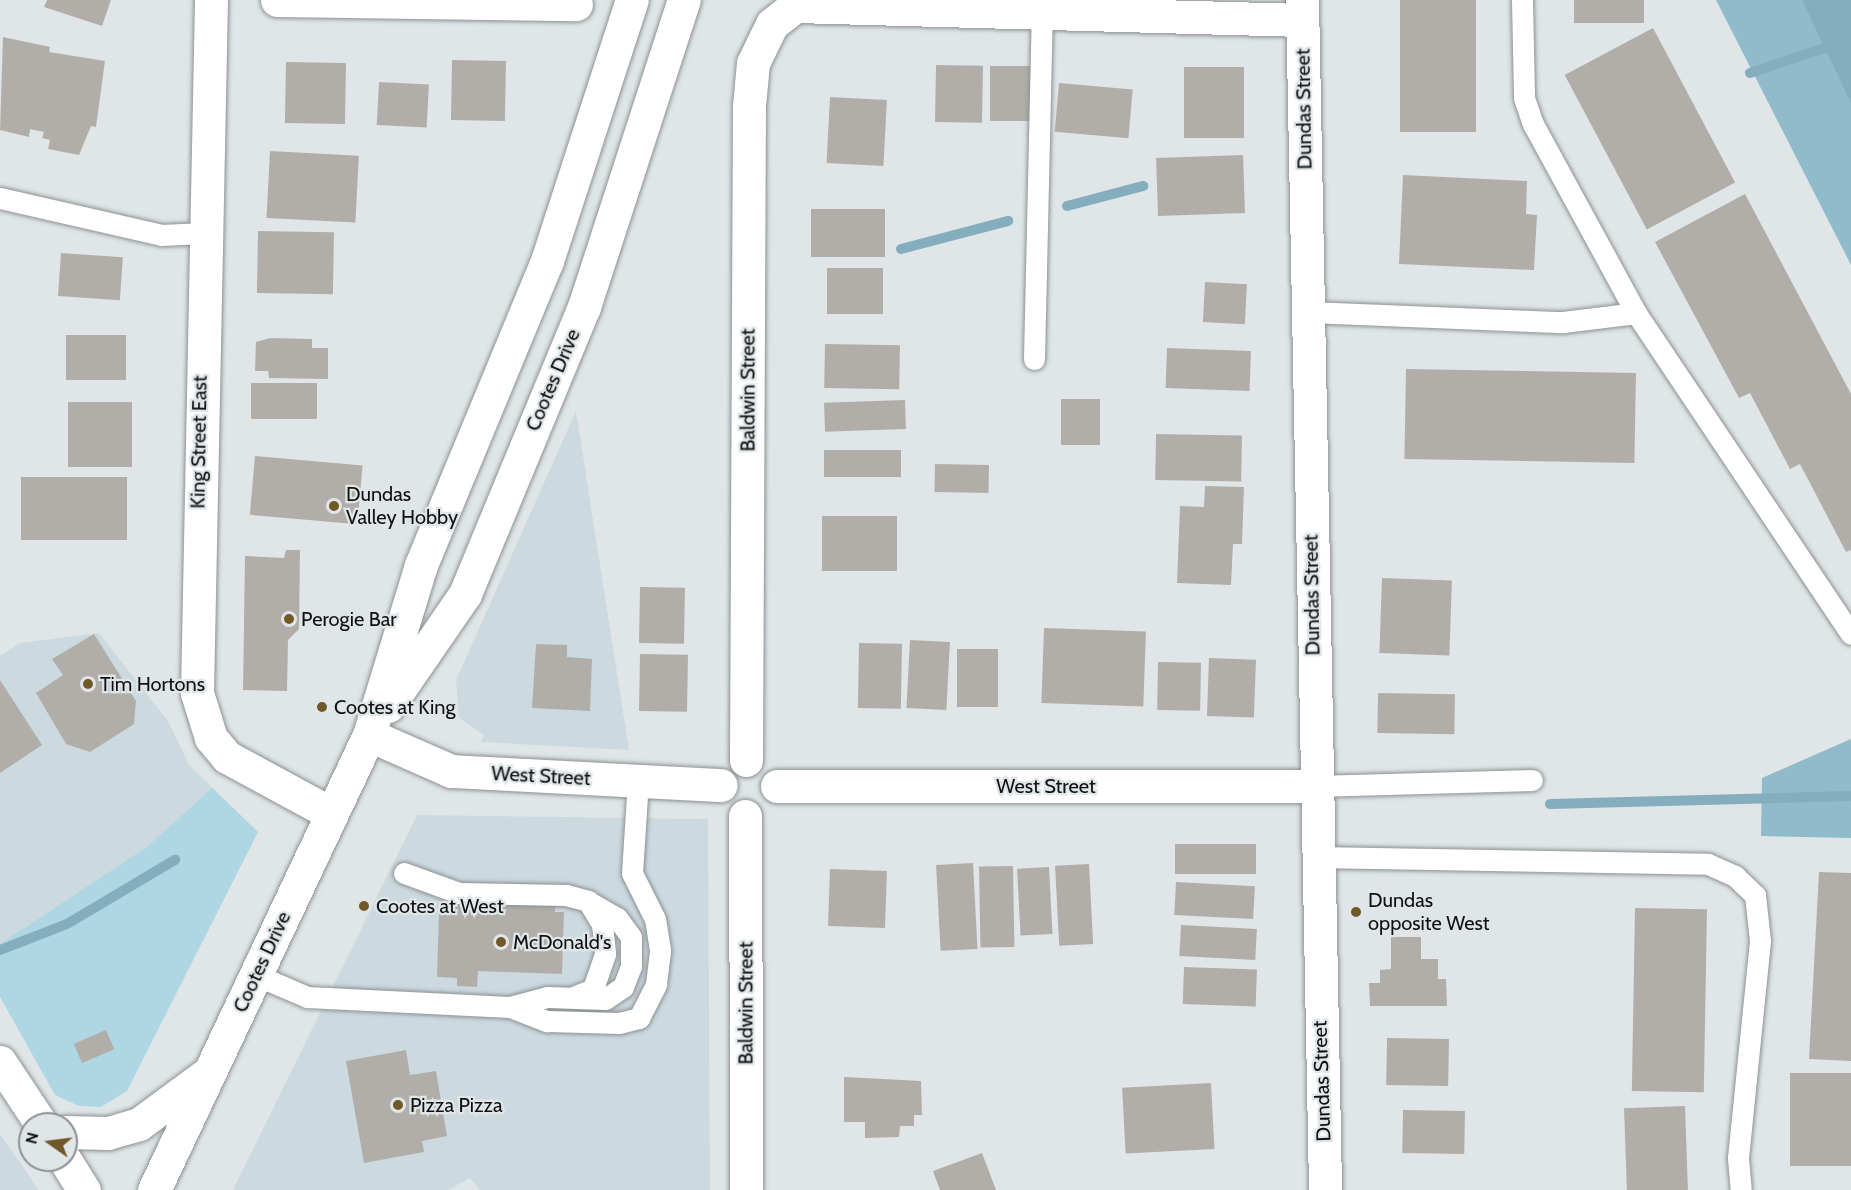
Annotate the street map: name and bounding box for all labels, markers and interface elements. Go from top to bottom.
street label: Dundas Street [1291,48,1317,170]
street label: Cootes Drive [521,325,585,435]
street label: Baldwin Street [736,328,760,452]
street label: King Street East [186,375,212,509]
place label: Dundas Valley Hobby [346,482,458,529]
marker: Dundas Valley Hobby [327,499,341,513]
street label: Dundas Street [1299,534,1325,656]
place label: Perogie Bar [301,607,397,631]
marker: Perogie Bar [282,612,296,626]
place label: Tim Hortons [100,672,205,696]
marker: Tim Hortons [81,677,95,691]
place label: Cootes at King [334,695,455,719]
marker: Cootes at King [315,700,329,714]
street label: West Street [491,761,591,791]
street label: West Street [996,774,1096,798]
place label: Dundas opposite West [1368,888,1490,935]
place label: Cootes at West [376,894,504,918]
marker: Cootes at West [357,899,371,913]
marker: Dundas opposite West [1349,905,1363,919]
street label: Cootes Drive [228,908,296,1016]
place label: McDonald's [513,930,611,954]
marker: McDonald's [494,935,508,949]
street label: Baldwin Street [734,941,758,1065]
street label: Dundas Street [1308,1020,1336,1142]
place label: Pizza Pizza [410,1093,502,1117]
marker: Pizza Pizza [391,1098,405,1112]
north arrow [18,1112,78,1172]
text: N [21,1130,43,1146]

